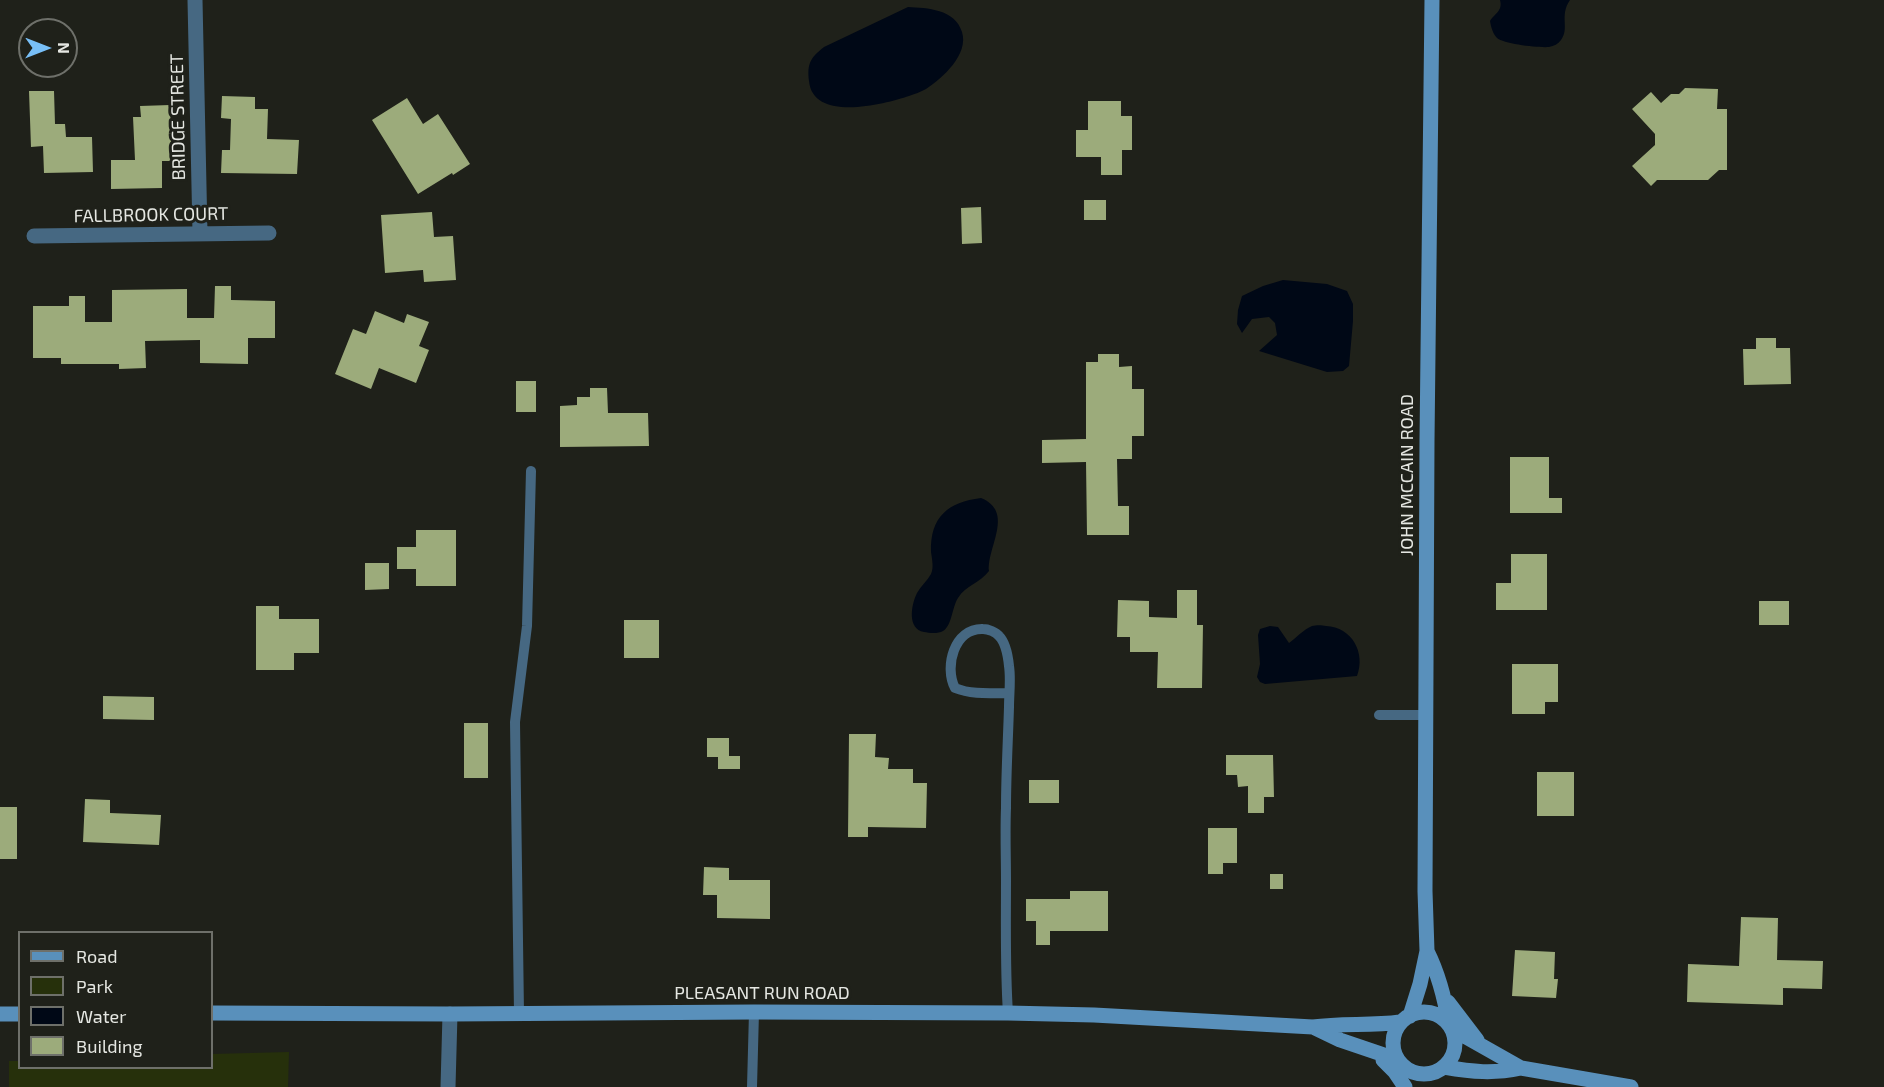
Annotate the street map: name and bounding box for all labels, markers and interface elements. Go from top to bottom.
north arrow [18,18,78,78]
text: N [55,42,74,54]
street label: BRIDGE STREET [166,53,190,181]
street label: FALLBROOK COURT [73,203,229,227]
street label: JOHN MCCAIN ROAD [1396,394,1418,556]
legend [18,931,213,1069]
text: Road [76,945,117,967]
text: Park [76,975,113,997]
street label: PLEASANT RUN ROAD [674,982,850,1004]
text: Water [76,1005,126,1027]
text: Building [76,1035,143,1057]

